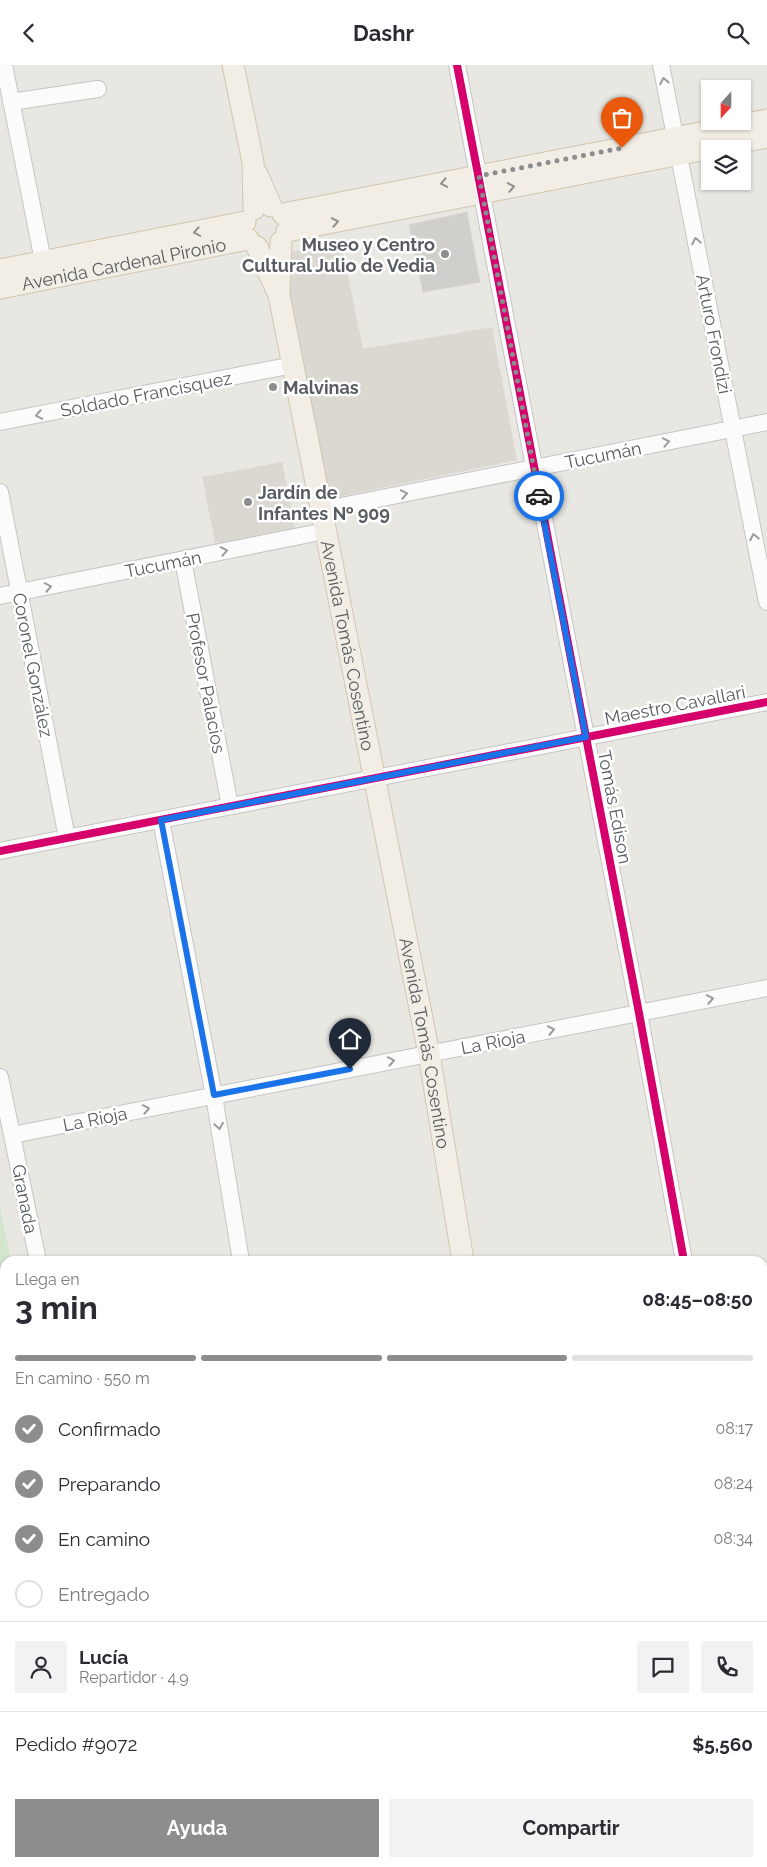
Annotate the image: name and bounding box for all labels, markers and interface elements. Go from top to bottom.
icon: back [15,19,43,47]
icon: search [724,19,752,47]
text: Dashr [353,20,414,46]
one-way arrow [660,77,670,86]
north arrow [701,80,751,130]
map controls [701,80,751,190]
pin [601,97,643,148]
icon: bag [608,104,636,132]
button: layers [701,140,751,190]
one-way arrow [440,177,449,188]
one-way arrow [507,182,516,192]
one-way arrow [330,217,339,227]
one-way arrow [192,226,201,236]
street label: Avenida Cardenal Pironio [20,233,228,294]
place label: Museo y Centro Cultural Julio de Vedia [242,234,435,276]
one-way arrow [691,236,701,245]
marker: Museo y Centro Cultural Julio de Vedia [439,248,451,260]
street label: Arturo Frondizi [692,272,736,396]
street label: Soldado Francisquez [59,367,234,421]
place label: Malvinas [283,377,359,398]
marker: Malvinas [267,381,279,393]
one-way arrow [34,409,43,419]
street label: Tucumán [563,437,643,473]
one-way arrow [661,437,670,448]
courier [514,471,564,521]
place label: Jardín de Infantes № 909 [258,482,390,524]
icon: car [525,482,553,510]
one-way arrow [399,490,408,500]
marker: Jardín de Infantes № 909 [242,496,254,508]
one-way arrow [749,533,760,542]
street label: Avenida Tomás Cosentino [317,538,379,753]
street label: Tucumán [123,546,203,582]
one-way arrow [220,547,229,557]
one-way arrow [43,582,52,593]
street label: Coronel González [9,591,57,739]
street label: Profesor Palacios [182,611,230,755]
street label: Maestro Cavallari [603,681,747,729]
street label: Tomás Edison [594,749,636,865]
street label: Avenida Tomás Cosentino [396,936,455,1150]
one-way arrow [706,995,715,1005]
pin [329,1018,371,1069]
icon: home [336,1025,364,1053]
street label: La Rioja [459,1025,527,1059]
one-way arrow [547,1026,555,1036]
one-way arrow [387,1056,396,1067]
street label: La Rioja [61,1102,129,1136]
one-way arrow [142,1104,150,1114]
one-way arrow [213,1121,223,1130]
street label: Granada [8,1162,42,1236]
text: Llega en [15,1270,79,1289]
text: 08:45–08:50 [642,1288,753,1310]
text: 3 min [15,1289,98,1326]
text: En camino · 550 m [15,1369,150,1388]
icon: check [15,1415,43,1443]
text: Confirmado [58,1418,161,1440]
text: 08:17 [715,1419,753,1438]
icon: check [15,1470,43,1498]
text: Preparando [58,1473,161,1495]
text: 08:24 [714,1474,753,1493]
icon: check [15,1525,43,1553]
text: En camino [58,1528,150,1550]
text: 08:34 [713,1529,753,1548]
text: Entregado [58,1583,150,1605]
button: person [15,1641,67,1693]
button: chat [637,1641,689,1693]
button: phone [701,1641,753,1693]
text: Lucía [79,1646,128,1668]
text: Repartidor · 4.9 [79,1668,189,1687]
text: Pedido #9072 [15,1733,137,1755]
text: $5,560 [692,1733,753,1755]
button: Ayuda [15,1799,379,1857]
button: Compartir [389,1799,753,1857]

